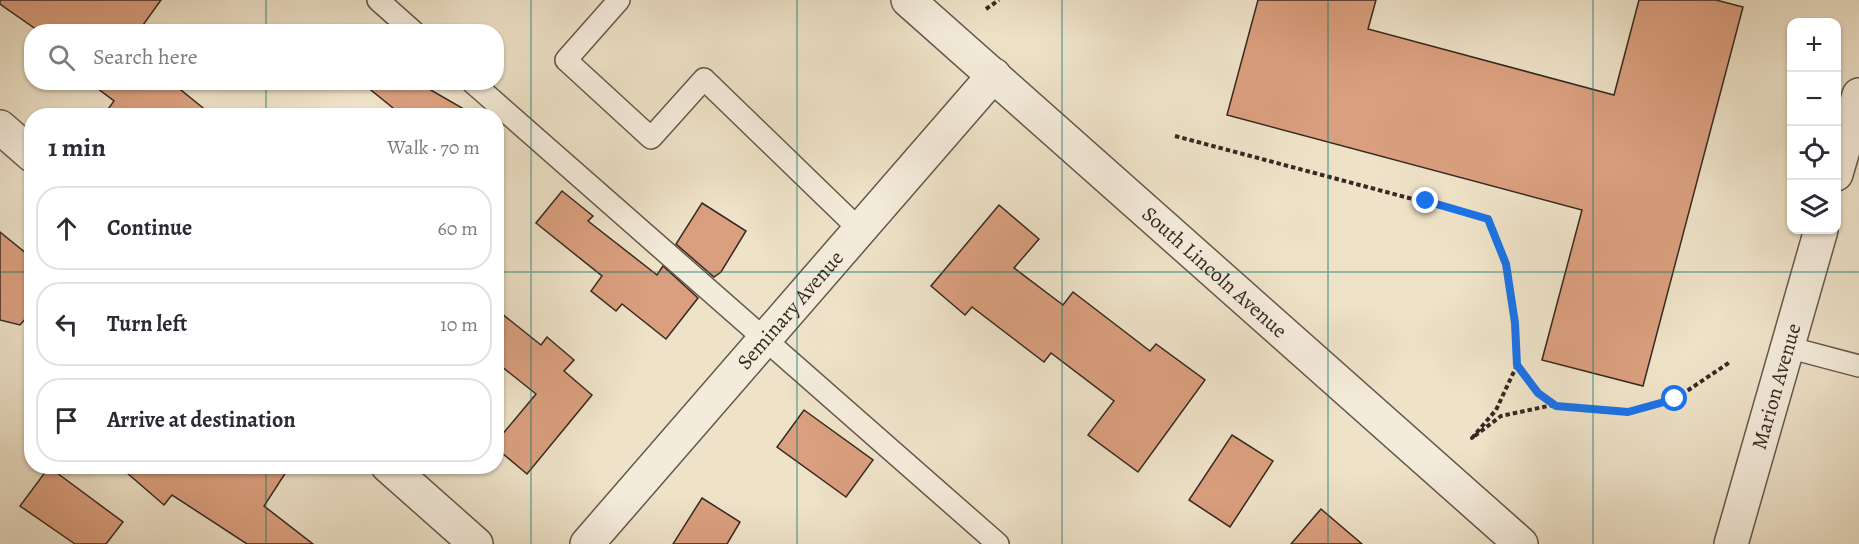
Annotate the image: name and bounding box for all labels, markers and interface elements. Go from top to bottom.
map controls [1787,18,1841,234]
button: + [1787,18,1841,72]
search box [24,24,504,90]
icon: search [45,41,78,74]
text: Search here [93,42,198,72]
button: − [1787,72,1841,126]
button: locate [1787,126,1841,180]
text: 1 min [48,130,106,165]
text: Walk · 70 m [387,134,480,161]
button: layers [1787,180,1841,234]
route end [1412,187,1438,213]
street label: South Lincoln Avenue [1136,200,1293,344]
icon: ahead [50,212,83,245]
text: Continue [107,213,192,243]
text: 60 m [438,215,478,242]
street label: Seminary Avenue [731,244,850,375]
icon: left [50,308,83,341]
text: Turn left [107,309,187,339]
text: 10 m [440,311,478,338]
street label: Marion Avenue [1745,320,1808,453]
route start [1661,385,1687,411]
icon: arrive [50,404,83,437]
text: Arrive at destination [107,405,296,435]

